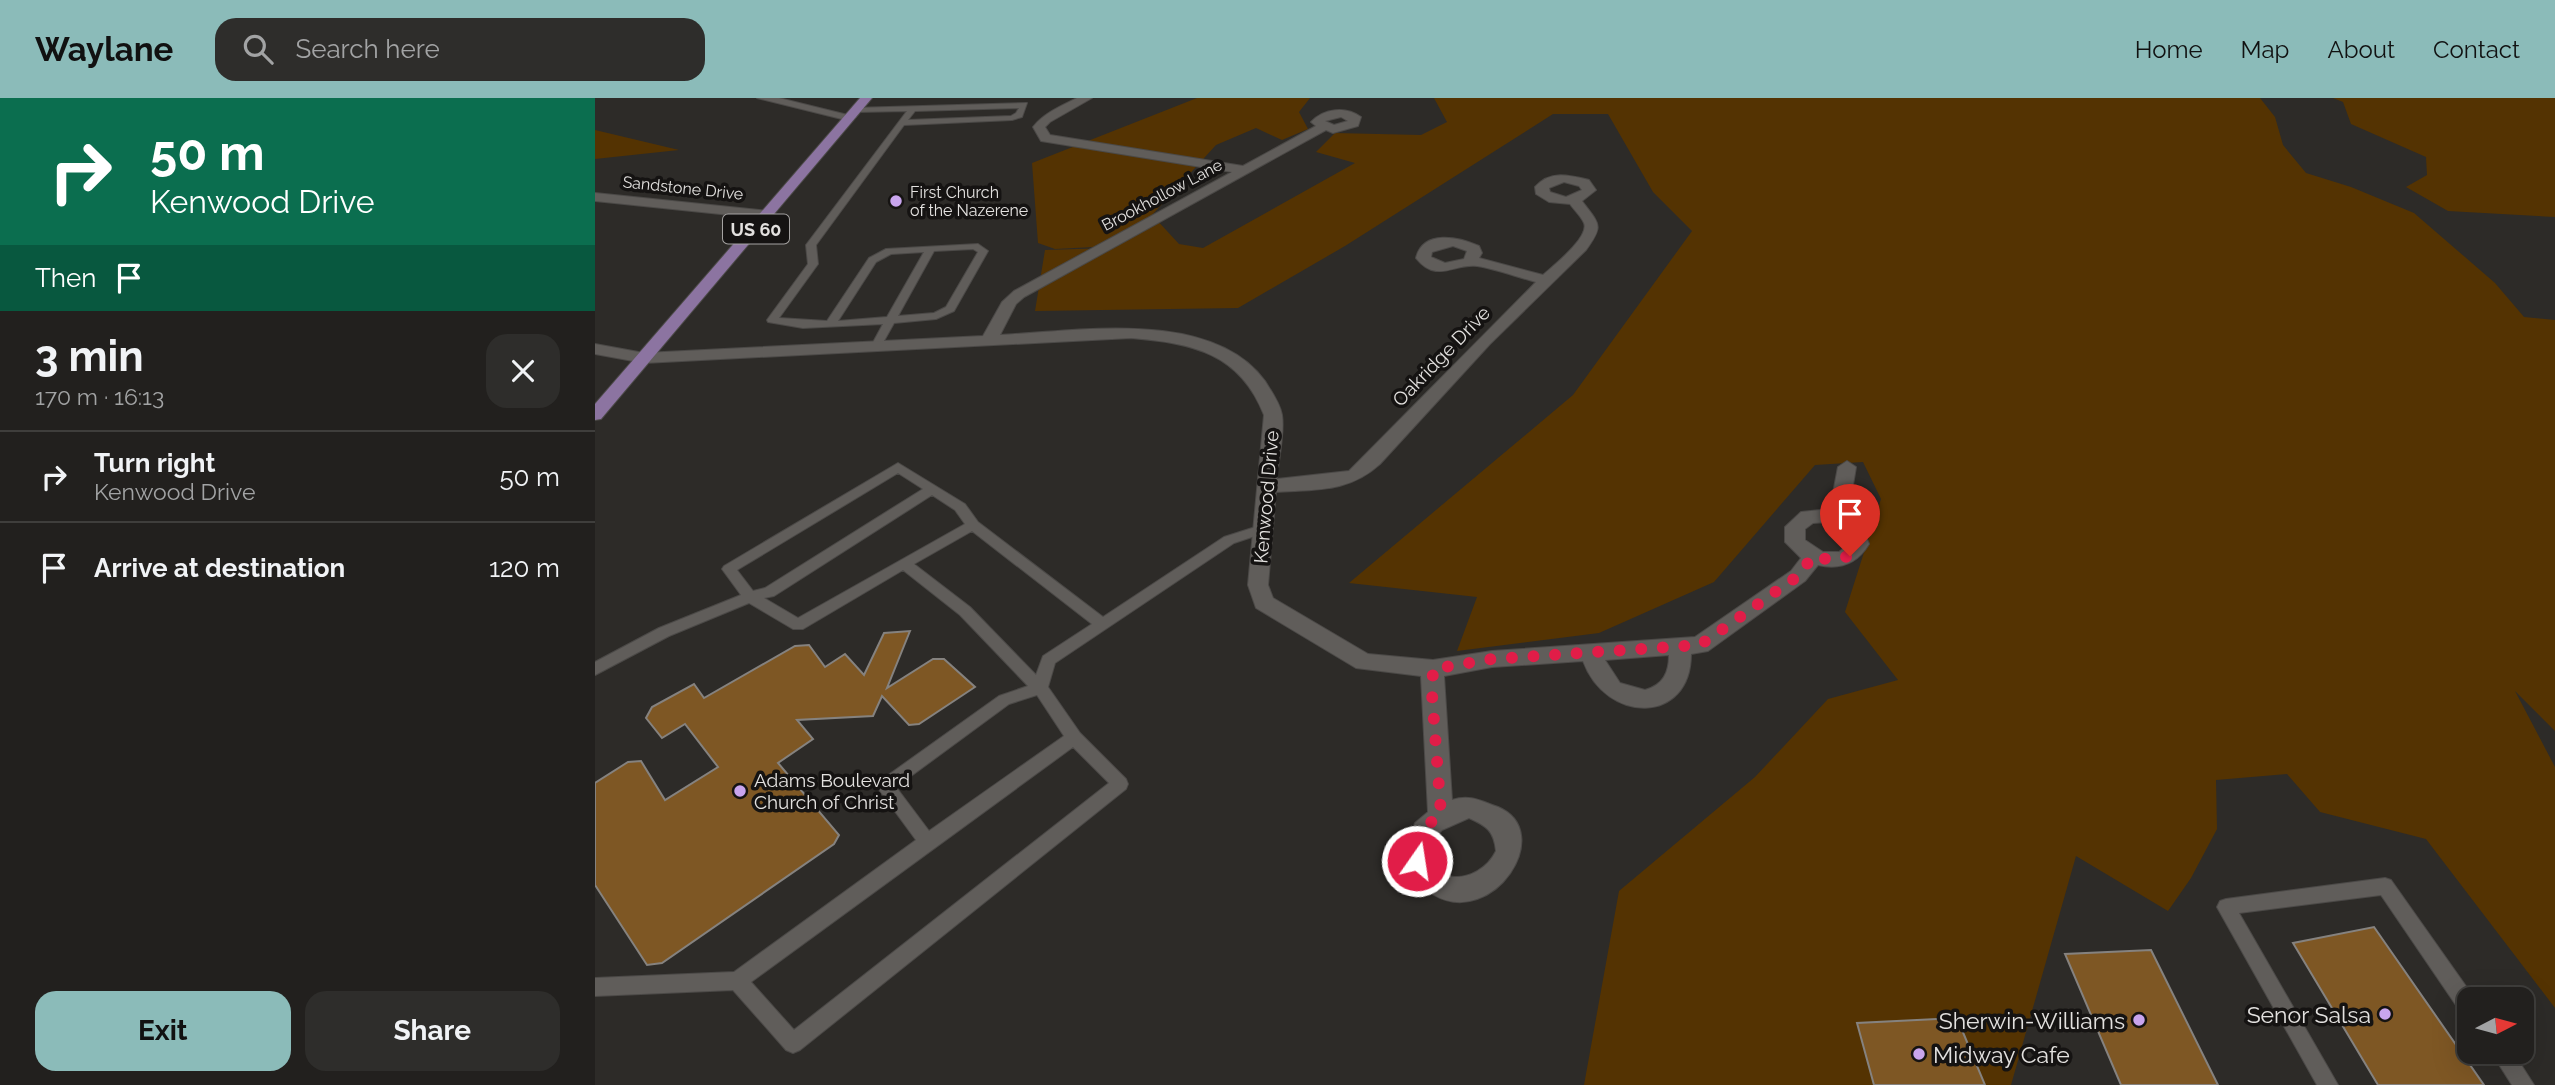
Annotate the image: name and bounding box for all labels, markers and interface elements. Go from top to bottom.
search box [215,18,705,81]
text: Waylane [35,30,173,69]
icon: search [239,30,277,68]
text: Search here [295,34,440,64]
text: Home [2135,35,2203,64]
text: Map [2241,35,2289,64]
text: About [2327,35,2395,64]
text: Contact [2433,35,2520,64]
text: 50 m [150,124,265,181]
icon: right [35,126,126,217]
street label: Brookhollow Lane [1098,155,1226,235]
street label: Sandstone Drive [622,172,744,204]
text: Kenwood Drive [150,183,375,220]
place label: First Church of the Nazerene [910,183,1028,220]
marker: First Church of the Nazerene [888,193,904,209]
road number: US 60 [723,214,789,244]
icon: arrive [110,259,148,297]
text: Then [35,263,96,293]
street label: Oakridge Drive [1388,301,1494,411]
text: 3 min [35,332,144,381]
button: close [486,334,560,408]
text: 170 m · 16:13 [35,383,164,410]
street label: Kenwood Drive [1249,430,1283,564]
text: Turn right [94,448,215,478]
icon: right [35,458,73,496]
text: 50 m [499,462,560,492]
text: Kenwood Drive [94,478,255,505]
pin [1820,484,1880,556]
icon: arrive [1831,495,1869,533]
icon: arrive [35,549,73,587]
text: Arrive at destination [94,553,345,583]
text: 120 m [489,553,560,583]
place label: Adams Boulevard Church of Christ [754,769,910,813]
marker: Adams Boulevard Church of Christ [732,783,748,799]
position arrow [1380,824,1454,898]
north arrow [2457,987,2534,1064]
map controls [2457,987,2534,1064]
button: Exit [35,991,291,1071]
button: Share [305,991,560,1071]
place label: Senor Salsa [2247,1001,2371,1028]
marker: Senor Salsa [2377,1006,2393,1022]
place label: Sherwin-Williams [1939,1007,2125,1034]
marker: Sherwin-Williams [2131,1012,2147,1028]
place label: Midway Cafe [1933,1041,2070,1068]
marker: Midway Cafe [1911,1046,1927,1062]

